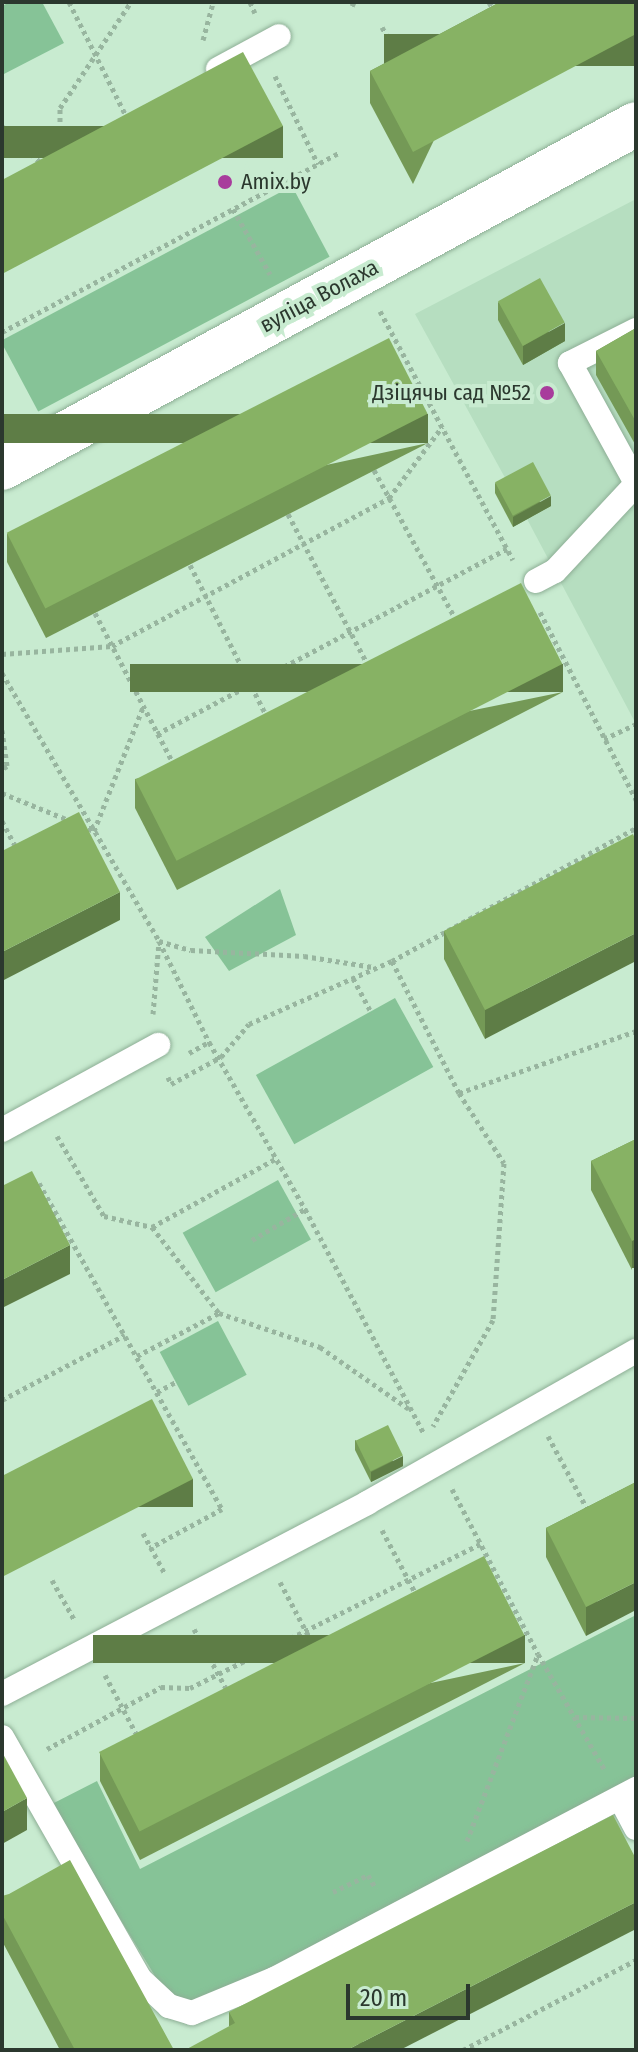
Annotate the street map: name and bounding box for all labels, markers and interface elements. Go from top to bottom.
place label: Amix.by [241,169,311,195]
marker: Amix.by [216,173,234,191]
street label: вуліца Волаха [255,254,383,338]
place label: Дзіцячы сад №52 [372,380,531,406]
marker: Дзіцячы сад №52 [538,384,556,402]
scale bar [350,1968,474,2018]
text: 20 m [360,1984,407,2012]

